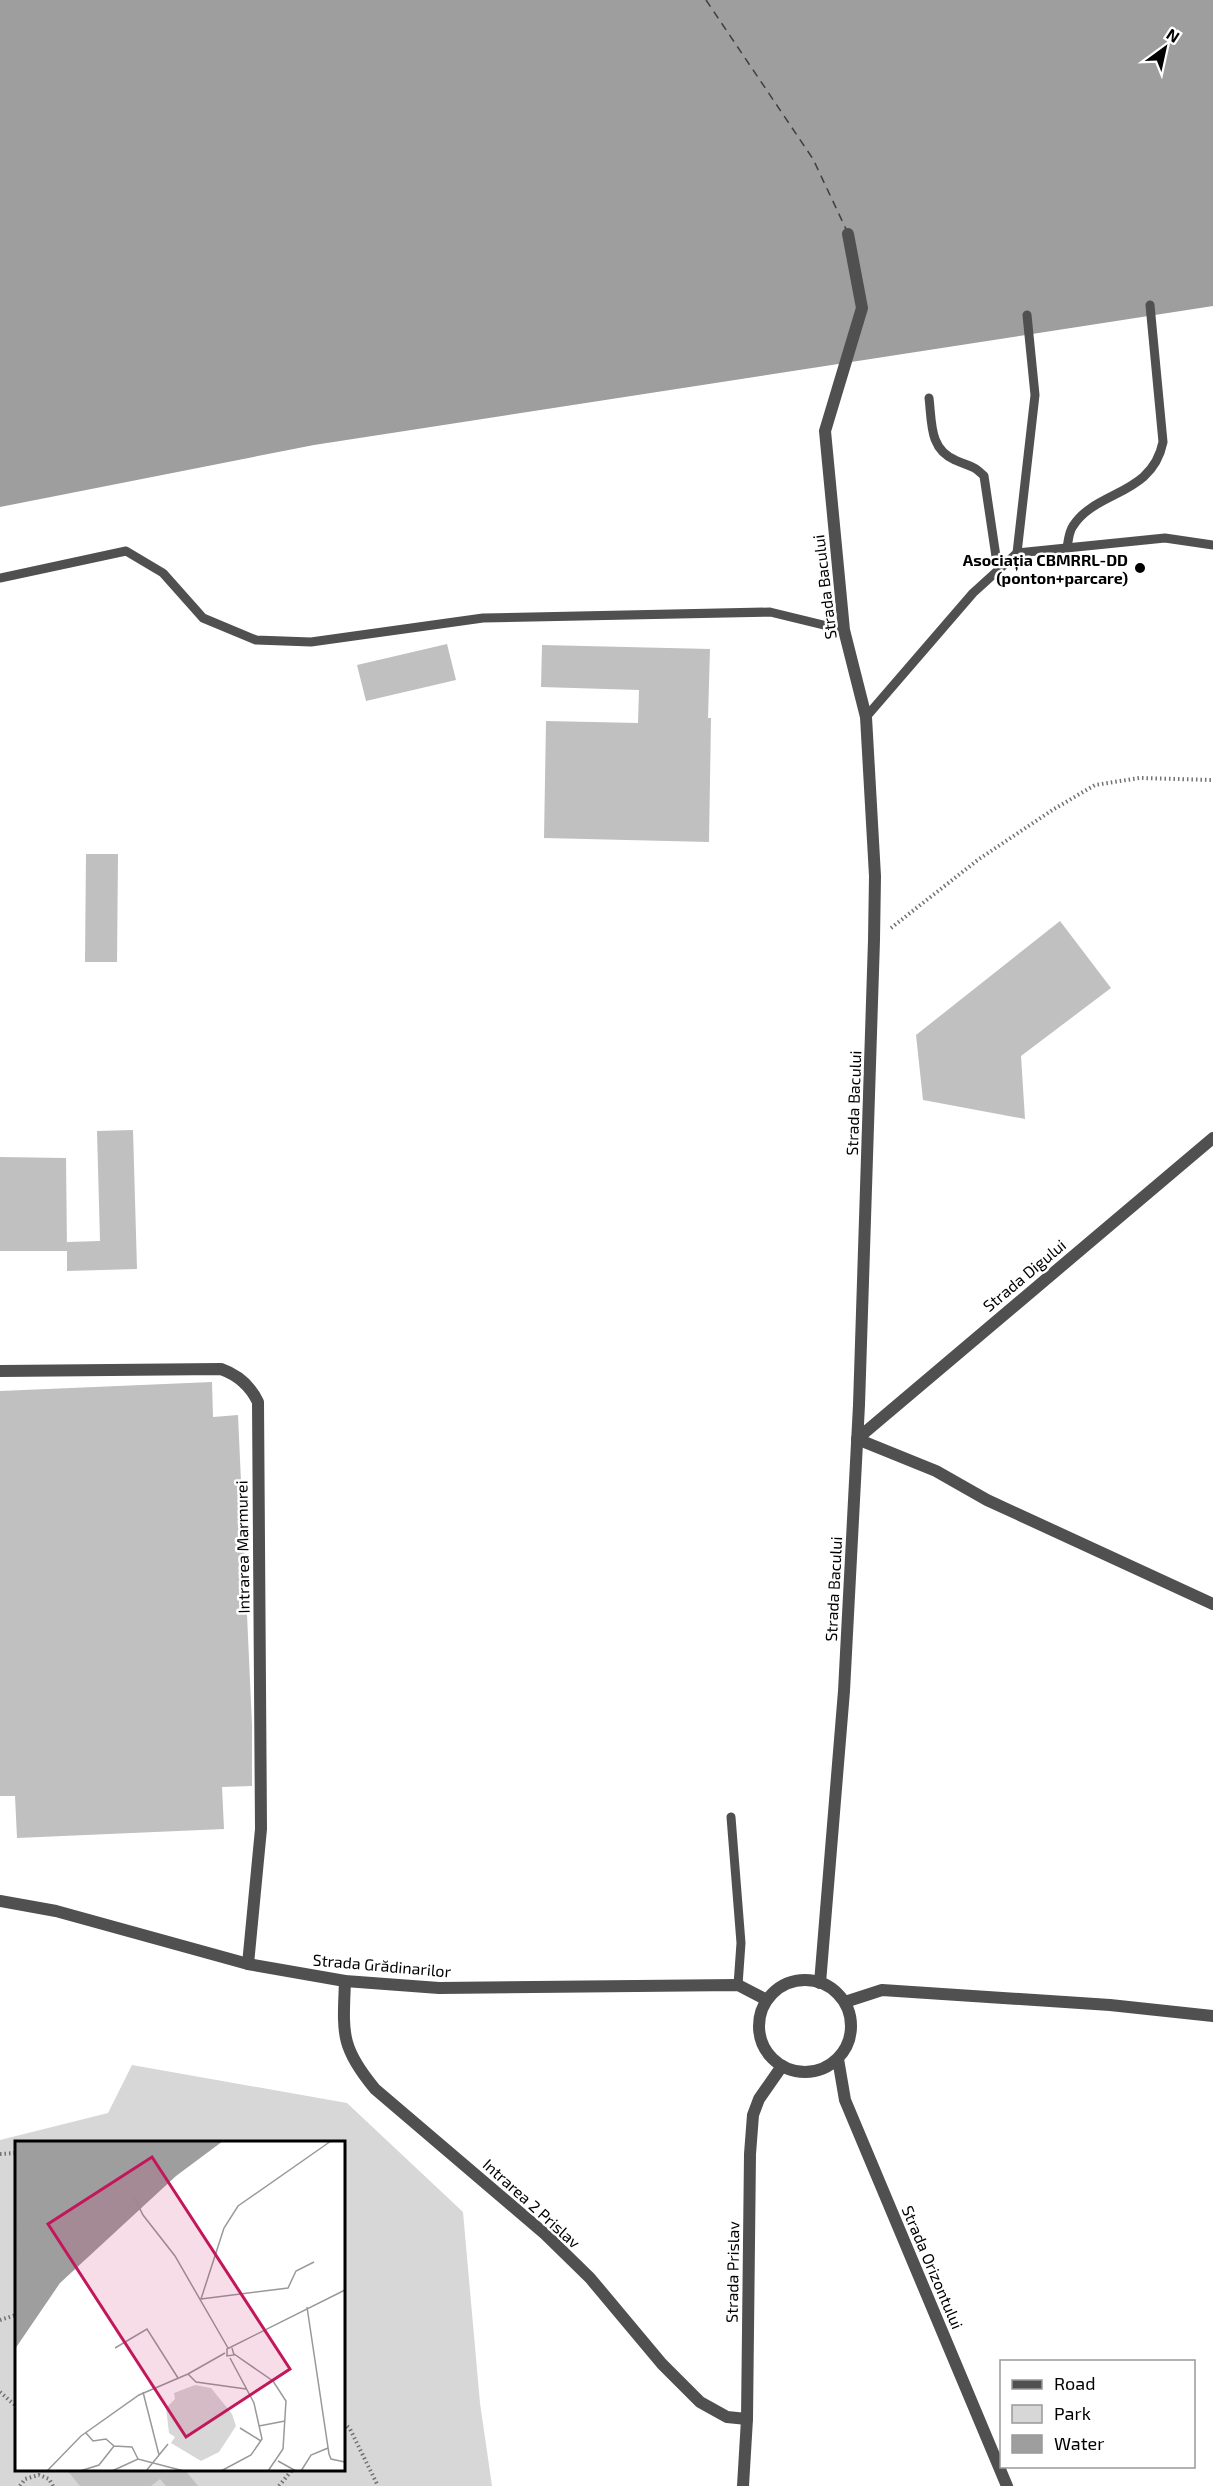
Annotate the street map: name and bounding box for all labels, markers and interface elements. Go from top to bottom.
north arrow [1135,18,1195,78]
text: N [1163,24,1183,46]
street label: Strada Bacului [808,534,840,640]
place label: Asociația CBMRRL-DD (ponton+parcare) [963,550,1128,587]
marker: Asociația CBMRRL-DD (ponton+parcare) [1133,561,1147,575]
street label: Strada Bacului [842,1050,864,1156]
street label: Strada Digului [979,1235,1069,1315]
street label: Intrarea Marmurei [231,1480,253,1614]
street label: Strada Bacului [821,1536,845,1642]
street label: Strada Grădinarilor [312,1949,453,1981]
inset map [15,2141,345,2471]
street label: Intrarea 2 Prislav [479,2154,585,2252]
street label: Strada Orizontului [898,2202,968,2332]
street label: Strada Prislav [722,2220,742,2323]
legend [1000,2360,1195,2468]
text: Road [1054,2372,1095,2394]
text: Park [1054,2402,1091,2424]
text: Water [1054,2432,1104,2454]

